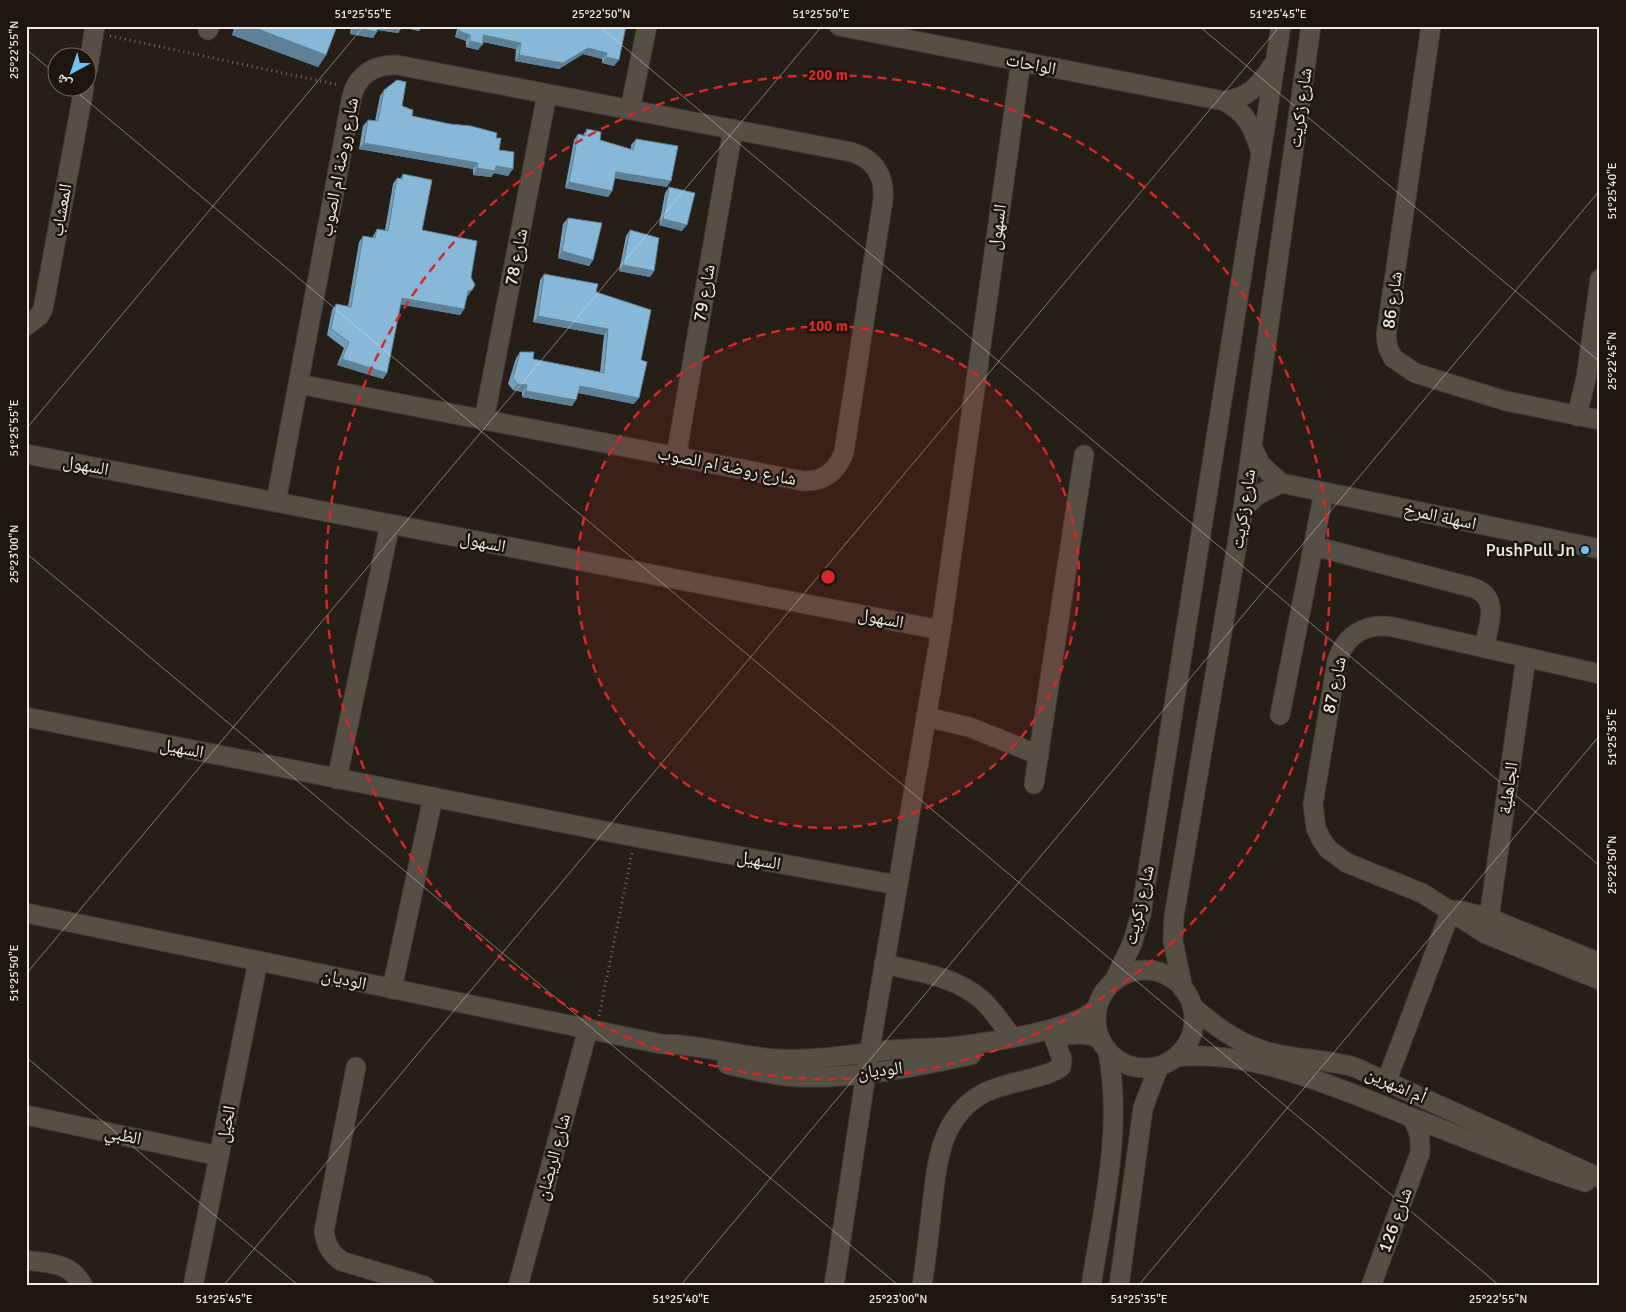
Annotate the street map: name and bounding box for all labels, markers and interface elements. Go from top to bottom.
text: 51°25'55"E [334,7,392,22]
text: 25°22'50"N [572,7,630,22]
text: 51°25'50"E [792,7,850,22]
text: 51°25'45"E [1249,7,1307,22]
text: 25°22'55"N [7,21,22,79]
north arrow [48,48,98,98]
street label: الواحات [1004,48,1058,80]
text: 200 m [808,66,848,84]
street label: شارع زكريت [1283,66,1317,150]
text: ش [53,70,75,93]
street label: شارع روضة ام الصوب [315,96,364,239]
text: 51°25'40"E [1605,162,1620,220]
street label: المعشاب [46,182,76,238]
street label: السهول [983,203,1011,251]
street label: شارع 78 [500,227,532,287]
street label: شارع 79 [688,263,720,323]
street label: شارع 86 [1377,270,1407,330]
text: 100 m [808,317,848,335]
text: 25°22'45"N [1605,332,1620,390]
text: 51°25'55"E [7,399,22,457]
street label: شارع روضة ام الصوب [655,442,798,491]
street label: السهول [61,450,111,480]
street label: شارع زكريت [1226,467,1260,551]
street label: اسهلة المرخ [1401,498,1478,535]
text: 25°23'00"N [7,525,22,583]
street label: السهول [458,527,508,557]
place label: PushPull Jn [1485,539,1575,561]
marker: PushPull Jn [1579,544,1591,556]
centre of rings [819,568,837,586]
street label: السهول [856,603,906,633]
street label: شارع 87 [1317,655,1351,715]
text: 51°25'35"E [1605,708,1620,766]
street label: السهيل [158,733,206,763]
street label: الجاهلية [1493,760,1523,816]
text: 25°22'50"N [1605,836,1620,894]
street label: السهيل [735,845,783,875]
street label: شارع زكريت [1119,863,1159,947]
text: 51°25'50"E [7,944,22,1002]
street label: الوديان [320,964,368,994]
street label: الوديان [856,1056,904,1084]
street label: أم اشهرين [1362,1062,1430,1109]
street label: الخيل [212,1104,240,1144]
street label: شارع الريضان [531,1111,575,1203]
street label: الظبي [102,1120,143,1153]
street label: شارع 126 [1373,1185,1417,1255]
text: 51°25'45"E [195,1292,253,1307]
text: 51°25'40"E [652,1292,710,1307]
text: 25°23'00"N [869,1292,927,1307]
text: 51°25'35"E [1110,1292,1168,1307]
text: 25°22'55"N [1469,1292,1527,1307]

